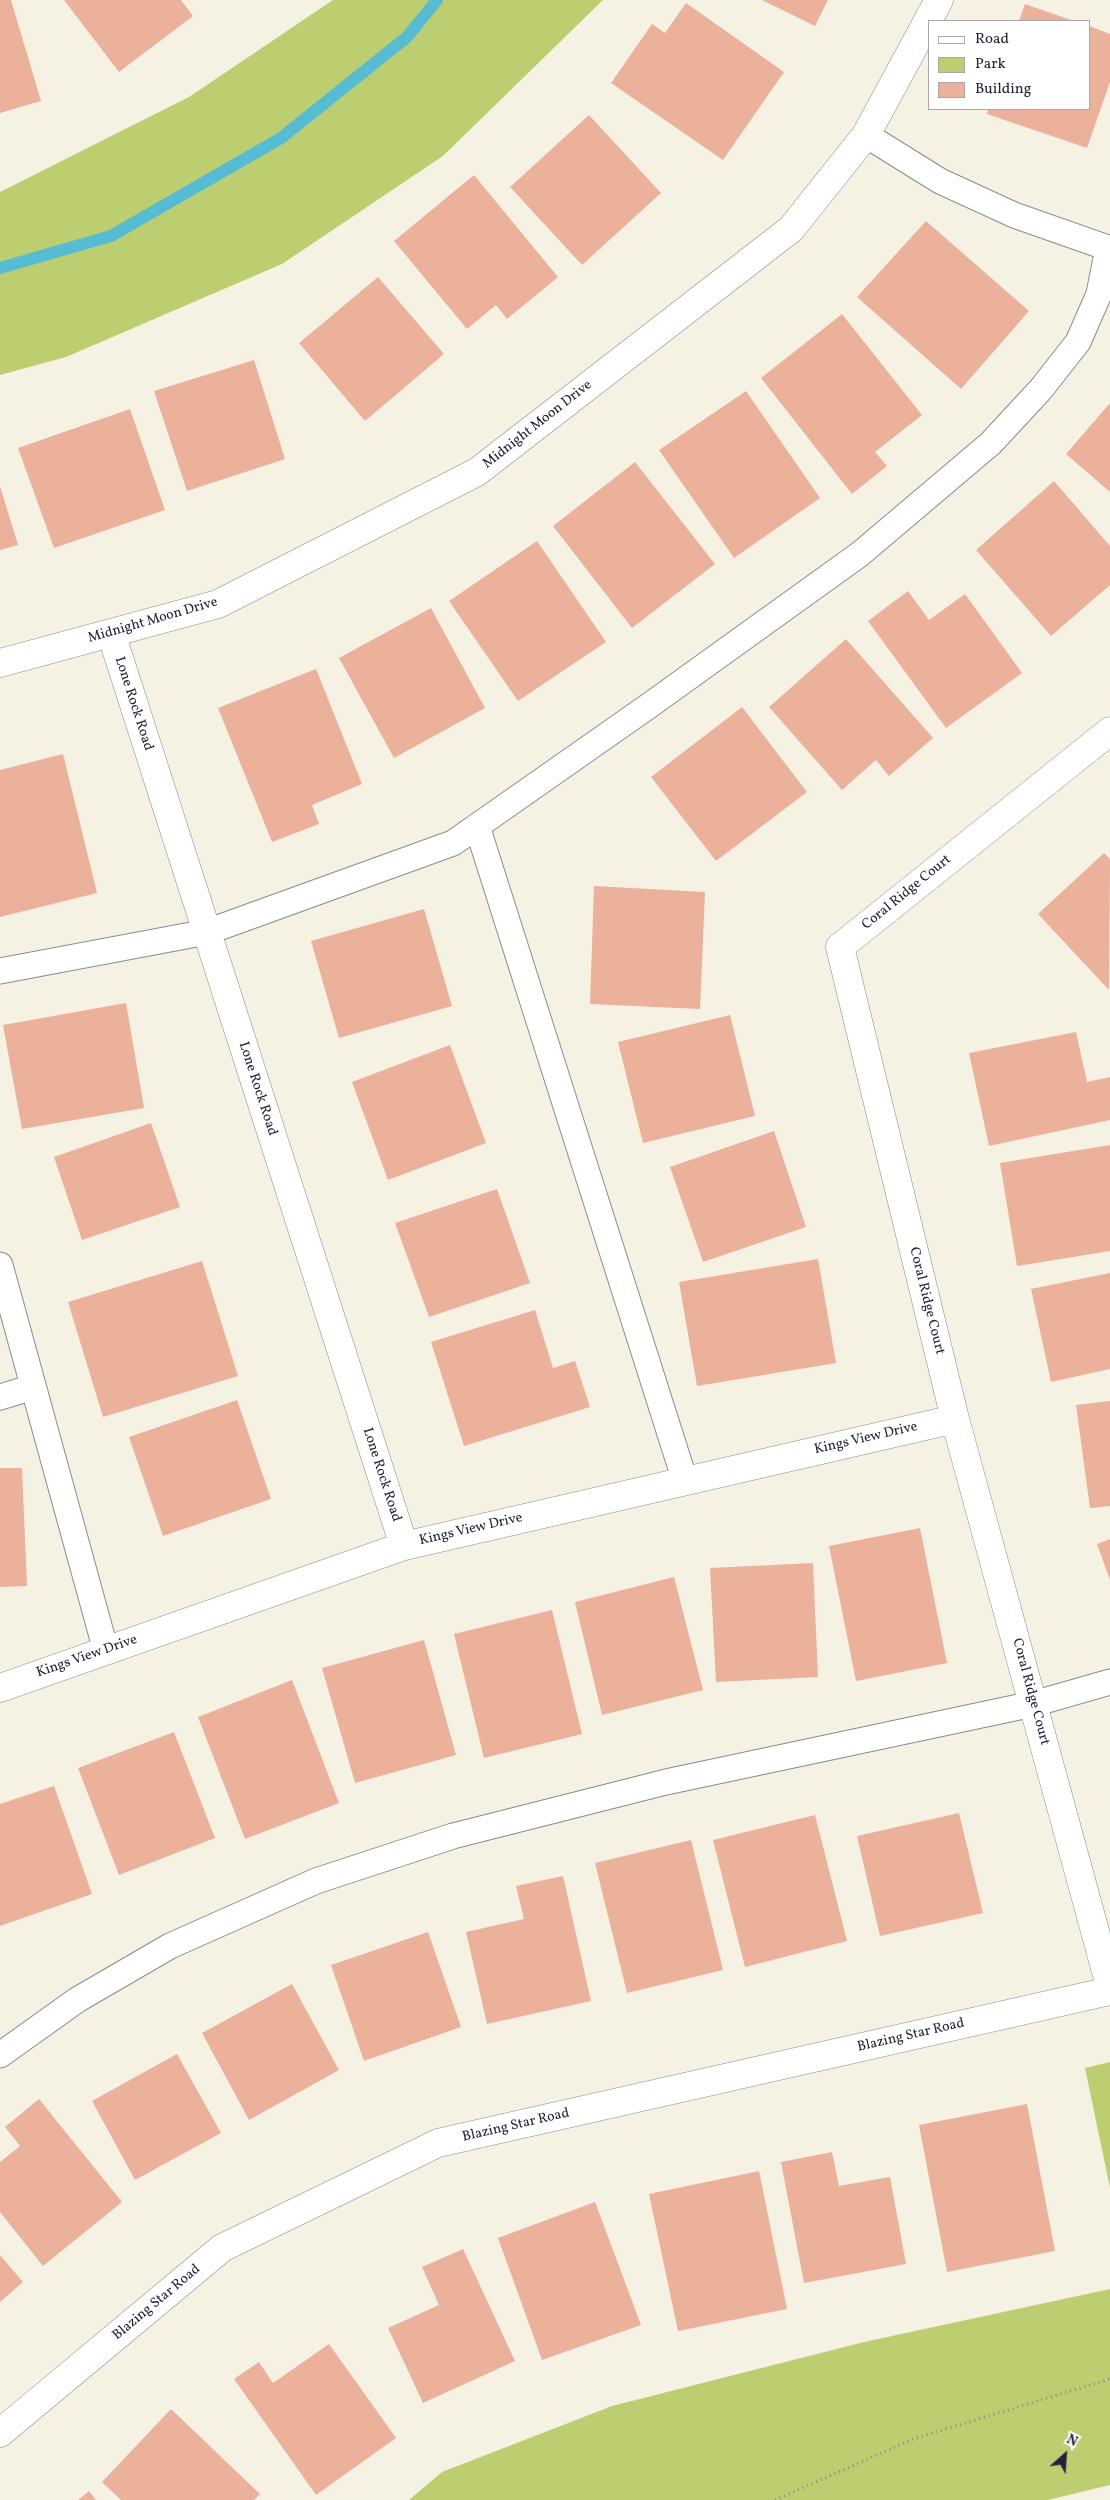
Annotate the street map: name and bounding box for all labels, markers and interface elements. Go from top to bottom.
legend [928,20,1090,110]
text: Road [975,29,1009,50]
text: Park [975,54,1006,75]
text: Building [975,79,1031,100]
street label: Midnight Moon Drive [480,377,596,473]
street label: Midnight Moon Drive [86,594,220,648]
street label: Lone Rock Road [110,655,156,753]
street label: Coral Ridge Court [859,852,955,934]
street label: Lone Rock Road [234,1040,280,1138]
street label: Coral Ridge Court [905,1246,947,1356]
street label: Kings View Drive [813,1419,919,1459]
street label: Lone Rock Road [358,1426,404,1524]
street label: Kings View Drive [418,1510,524,1550]
street label: Kings View Drive [34,1632,140,1682]
street label: Coral Ridge Court [1008,1637,1052,1747]
street label: Blazing Star Road [856,2016,966,2056]
street label: Blazing Star Road [461,2106,571,2146]
street label: Blazing Star Road [110,2261,204,2345]
north arrow [1040,2430,1090,2480]
text: N [1063,2430,1081,2452]

